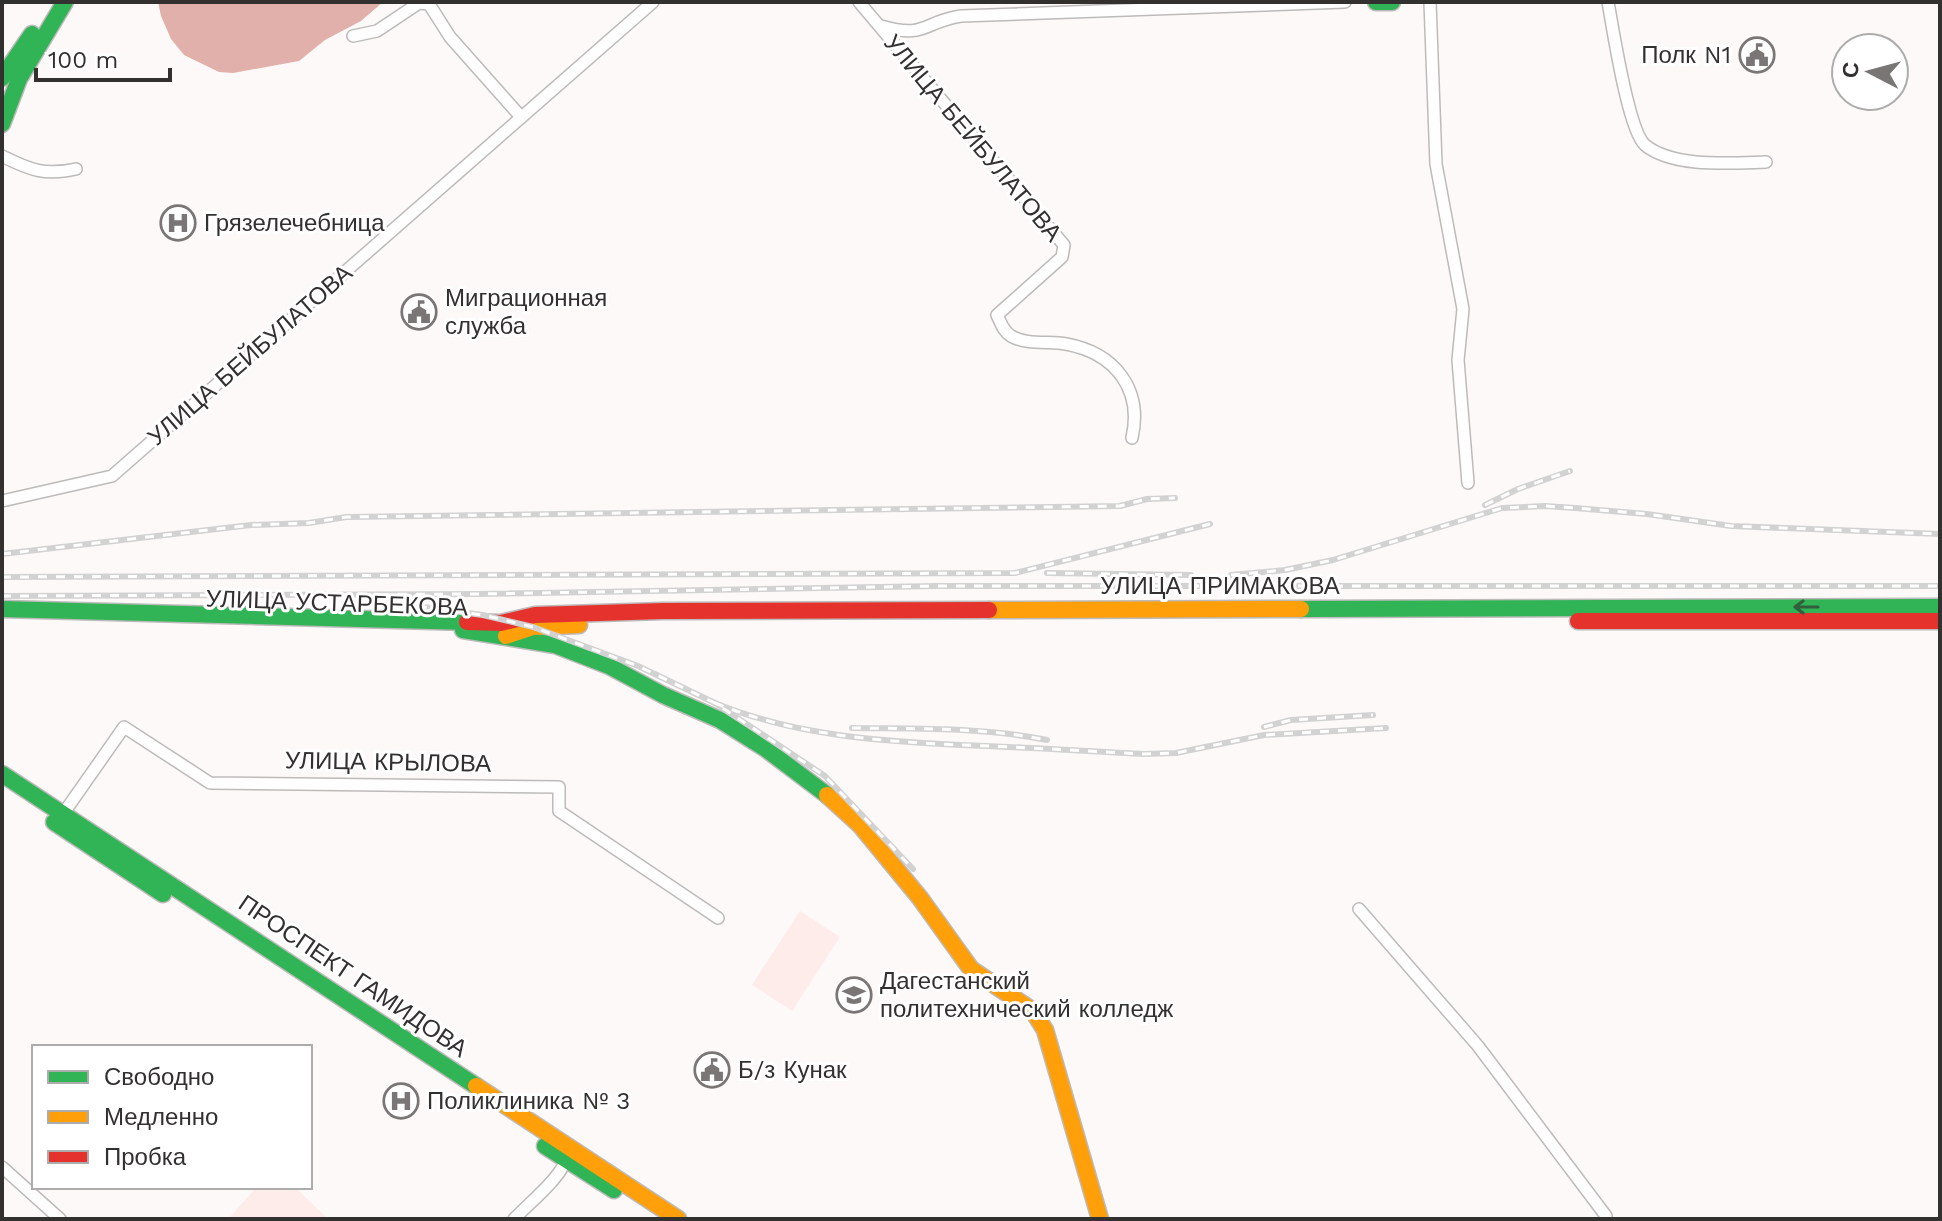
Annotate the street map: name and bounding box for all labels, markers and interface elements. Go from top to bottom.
street label: УЛИЦА БЕЙБУЛАТОВА [878,29,1068,247]
scale bar [36,32,170,82]
north arrow [1830,32,1910,112]
public building icon: Полк N1 [1738,36,1776,74]
place label: Полк N1 [1641,41,1731,69]
text: 100 m [48,46,118,74]
text: С [1837,61,1864,79]
hospital icon: Грязелечебница [159,204,197,242]
place label: Грязелечебница [204,209,385,237]
street label: УЛИЦА БЕЙБУЛАТОВА [142,259,358,451]
place label: Миграционная служба [445,284,607,340]
public building icon: Миграционная служба [400,293,438,331]
street label: УЛИЦА ПРИМАКОВА [1100,572,1340,600]
street label: УЛИЦА УСТАРБЕКОВА [205,584,469,622]
one-way arrow [1793,599,1820,615]
street label: УЛИЦА КРЫЛОВА [285,746,491,778]
street label: ПРОСПЕКТ ГАМИДОВА [233,889,473,1063]
place label: Дагестанский политехнический колледж [880,967,1173,1023]
school or university icon: Дагестанский политехнический колледж [835,976,873,1014]
legend [32,1045,312,1189]
public building icon: Б/з Кунак [693,1051,731,1089]
place label: Б/з Кунак [738,1056,847,1084]
text: Свободно [104,1063,214,1091]
hospital icon: Поликлиника № 3 [382,1082,420,1120]
place label: Поликлиника № 3 [427,1087,630,1115]
text: Медленно [104,1103,218,1131]
text: Пробка [104,1143,187,1171]

